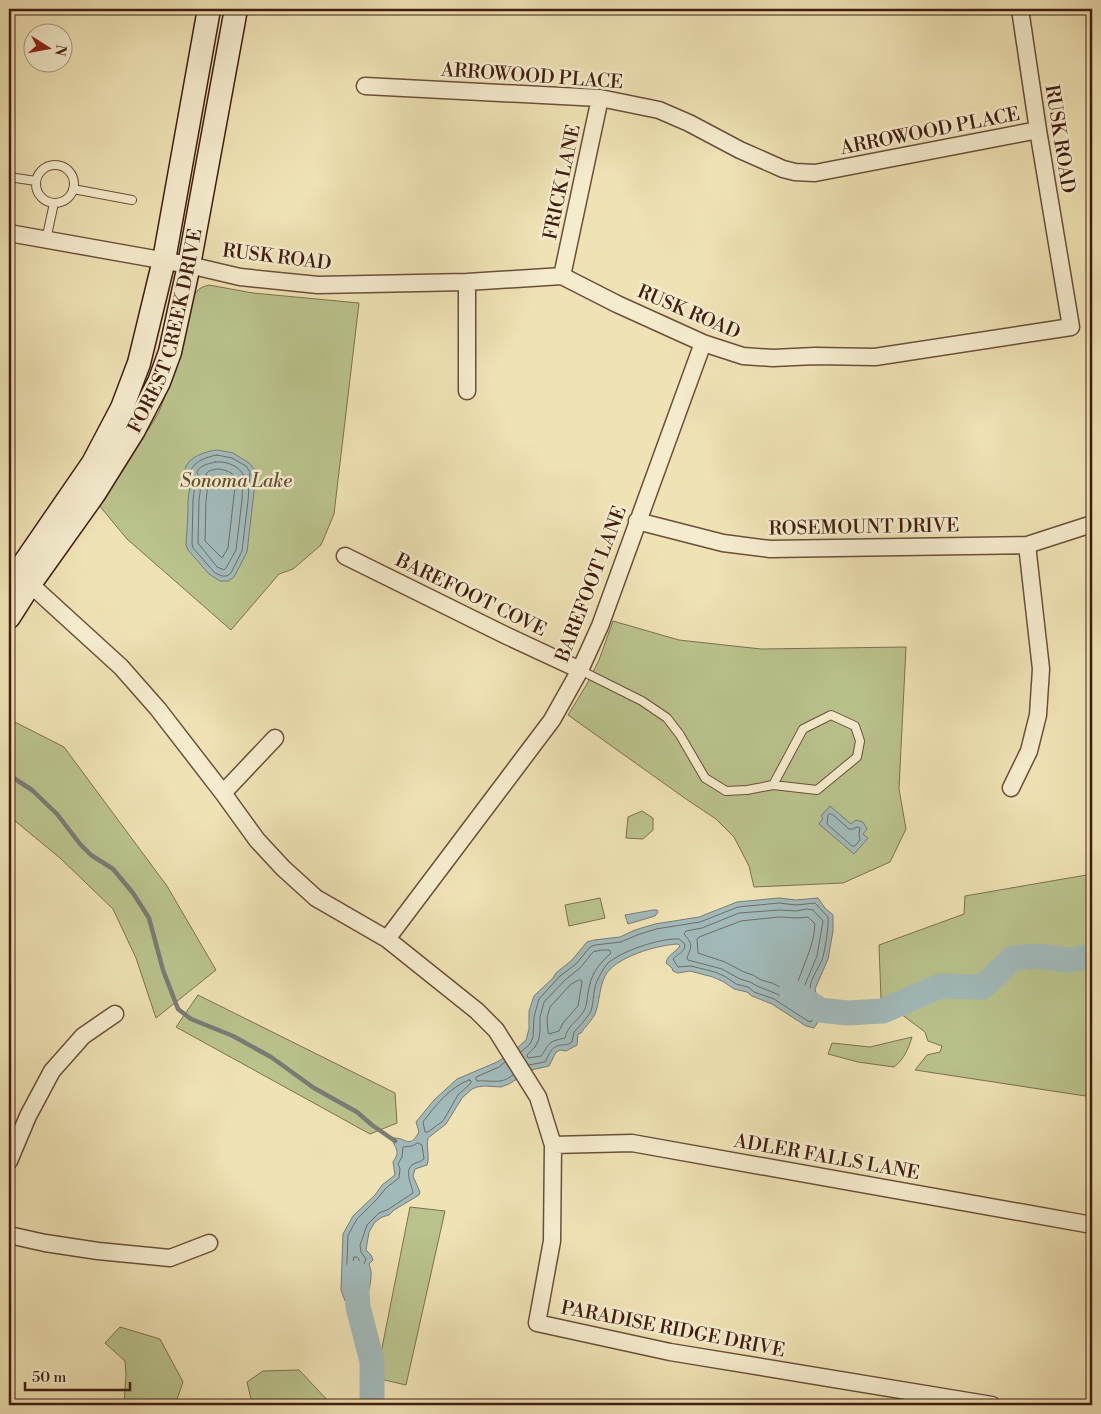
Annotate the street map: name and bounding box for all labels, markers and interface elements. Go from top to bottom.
north arrow [22,22,72,72]
text: N [50,43,70,57]
street label: ARROWOOD PLACE [439,58,624,94]
street label: RUSK ROAD [1040,83,1080,195]
street label: ARROWOOD PLACE [837,102,1022,160]
street label: FRICK LANE [538,122,586,242]
street label: FOREST CREEK DRIVE [122,227,207,437]
street label: RUSK ROAD [221,238,333,276]
street label: RUSK ROAD [634,279,744,345]
park label: Sonoma Lake [180,469,292,493]
street label: BAREFOOT LANE [550,503,632,666]
street label: ROSEMOUNT DRIVE [768,513,960,541]
street label: BAREFOOT COVE [391,548,550,642]
street label: ADLER FALLS LANE [731,1129,922,1185]
street label: PARADISE RIDGE DRIVE [559,1295,787,1363]
scale bar [25,1359,130,1391]
text: 50 m [32,1368,66,1387]

